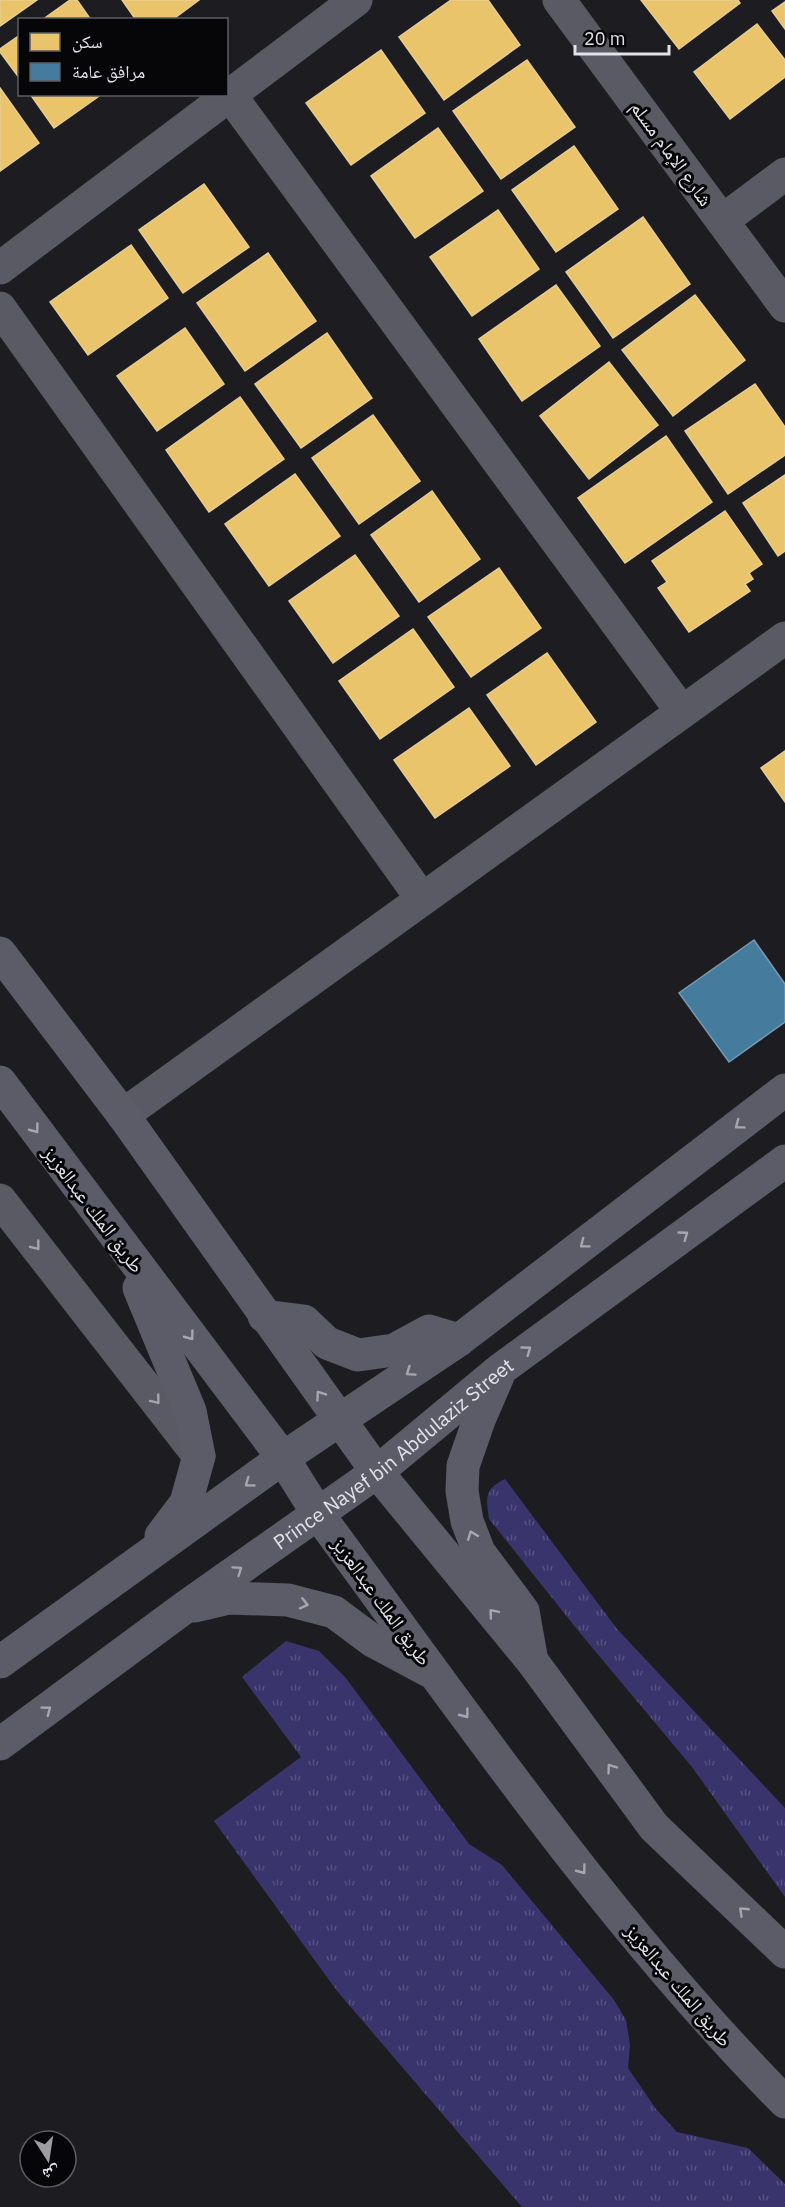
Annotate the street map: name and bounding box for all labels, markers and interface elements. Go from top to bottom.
legend [18,18,228,96]
scale bar [575,18,670,56]
text: 20 m [584,27,626,50]
text: سكن [72,30,103,53]
text: مرافق عامة [72,60,145,83]
street label: شارع الإمام مسلم [624,95,719,212]
one-way arrow [734,1118,745,1129]
one-way arrow [28,1123,39,1134]
street label: طريق الملك عبدالعزيز [37,1139,151,1278]
one-way arrow [678,1231,689,1242]
one-way arrow [579,1236,590,1247]
one-way arrow [28,1239,39,1250]
one-way arrow [182,1329,193,1340]
one-way arrow [521,1346,532,1357]
street label: Prince Nayef bin Abdulaziz Street [267,1351,518,1555]
one-way arrow [406,1365,417,1376]
one-way arrow [316,1390,327,1401]
one-way arrow [148,1393,159,1404]
one-way arrow [245,1475,256,1486]
street label: طريق الملك عبدالعزيز [326,1530,438,1671]
one-way arrow [467,1531,480,1541]
one-way arrow [232,1566,243,1577]
one-way arrow [298,1597,309,1609]
one-way arrow [489,1609,500,1620]
one-way arrow [40,1706,51,1717]
one-way arrow [458,1707,469,1718]
one-way arrow [608,1764,619,1775]
one-way arrow [575,1863,586,1874]
one-way arrow [739,1908,750,1919]
street label: طريق الملك عبدالعزيز [619,1917,739,2052]
north arrow [18,2129,78,2189]
text: ش [41,2162,62,2185]

